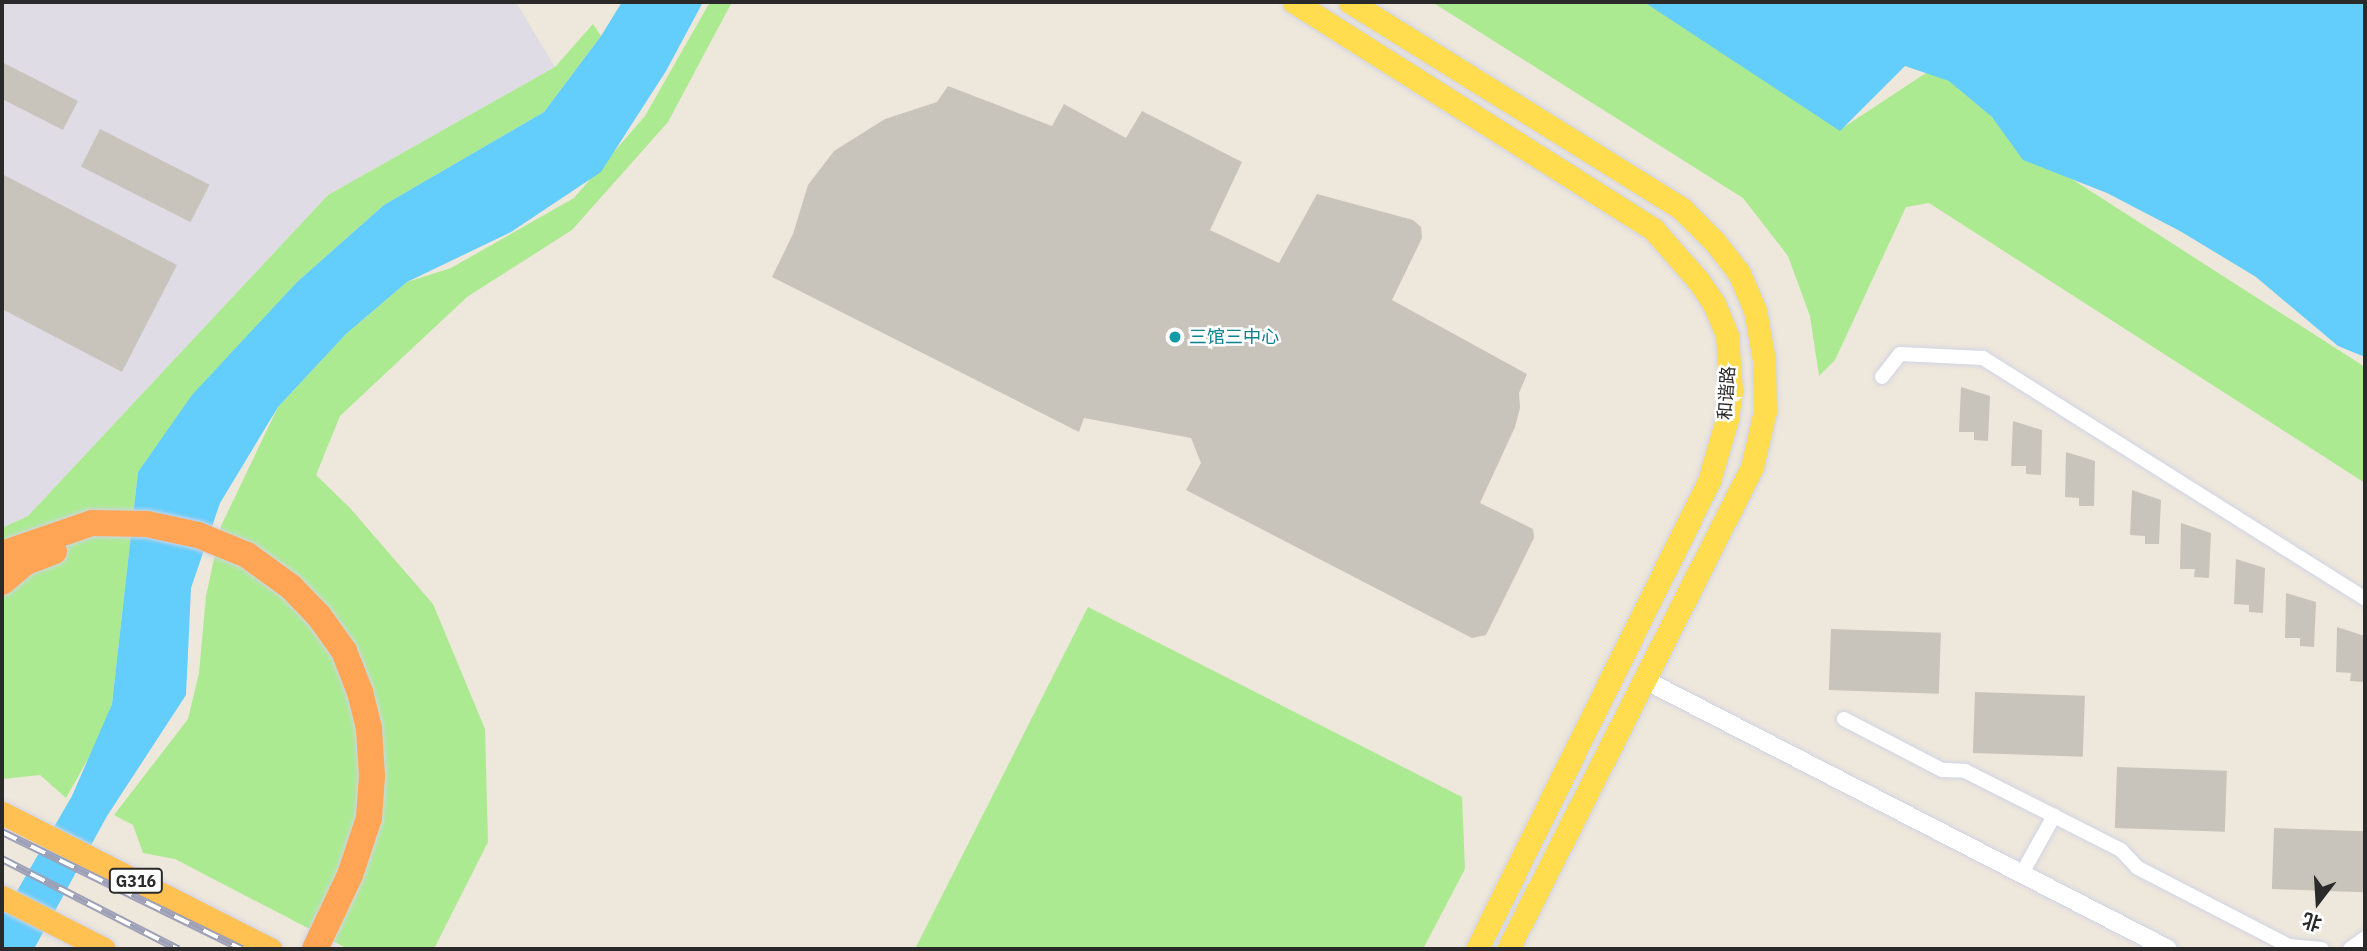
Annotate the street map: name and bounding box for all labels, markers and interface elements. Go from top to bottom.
place label: 三馆三中心 [1189,326,1279,348]
marker: 三馆三中心 [1167,329,1183,345]
street label: 和谐路 [1714,365,1740,421]
north arrow [2283,867,2353,937]
road number: G316 [108,868,164,894]
text: 北 [2299,908,2324,936]

